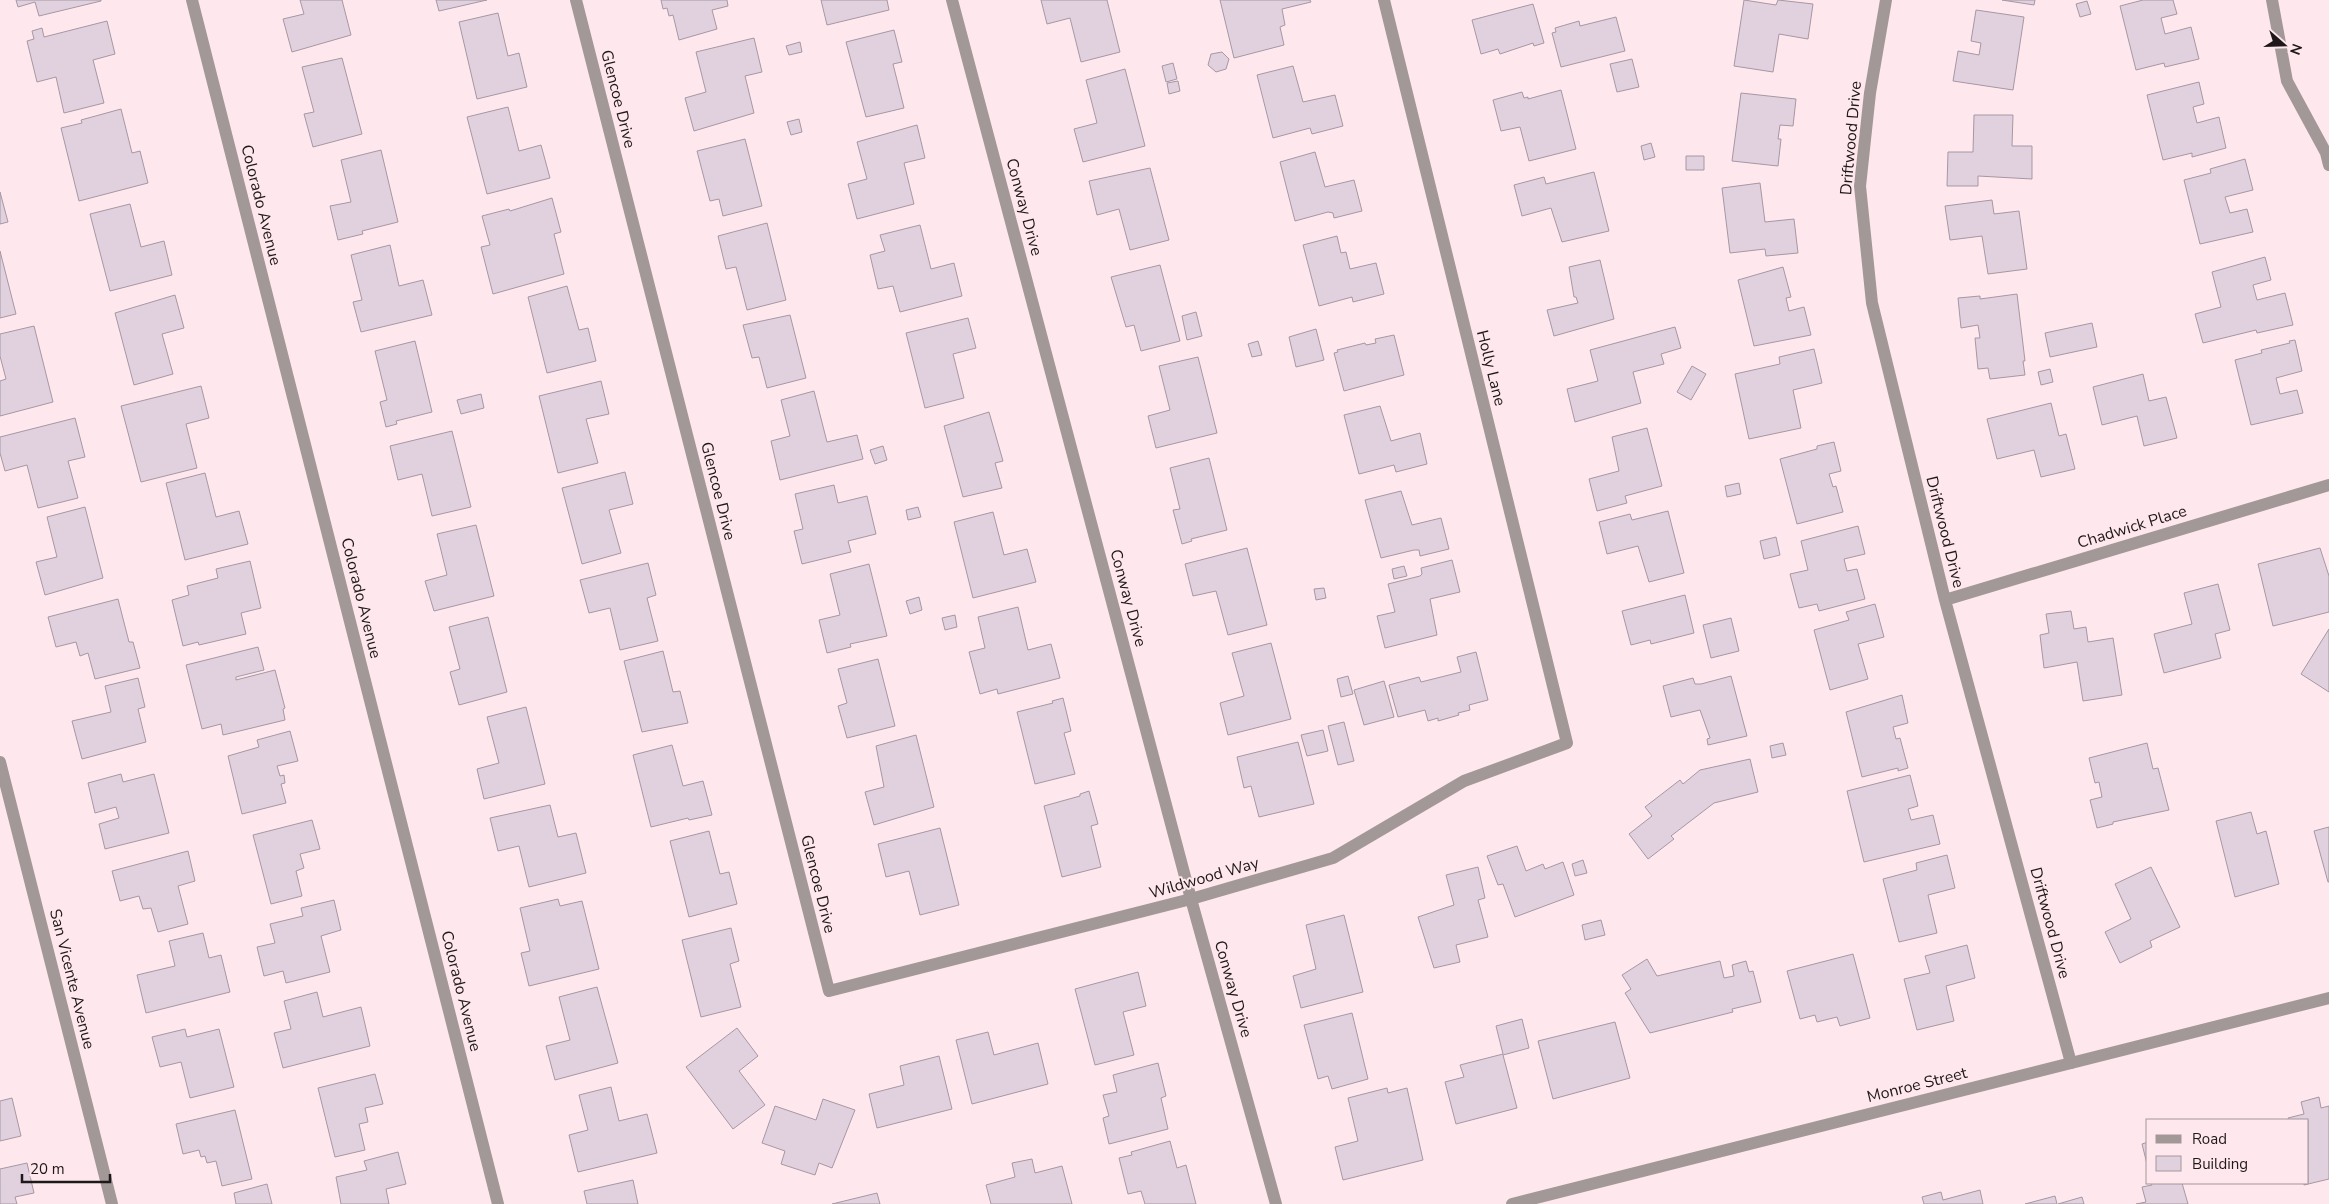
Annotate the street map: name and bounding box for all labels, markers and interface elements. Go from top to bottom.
north arrow [2259,20,2309,70]
text: N [2285,41,2306,57]
street label: Glencoe Drive [595,48,641,150]
street label: Driftwood Drive [1835,80,1867,196]
street label: Colorado Avenue [235,142,287,268]
street label: Conway Drive [1000,156,1048,258]
street label: Holly Lane [1471,328,1511,408]
street label: Glencoe Drive [695,440,741,542]
street label: Driftwood Drive [1920,474,1970,590]
street label: Chadwick Place [2075,500,2189,554]
street label: Colorado Avenue [335,535,387,661]
street label: Conway Drive [1104,547,1152,649]
street label: Glencoe Drive [795,833,841,935]
street label: Wildwood Way [1147,852,1262,904]
street label: Driftwood Drive [2025,865,2075,981]
street label: San Vicente Avenue [44,907,100,1051]
street label: Colorado Avenue [435,928,487,1054]
street label: Conway Drive [1209,938,1257,1040]
street label: Monroe Street [1865,1062,1970,1108]
legend [2146,1119,2309,1184]
text: Road [2192,1129,2227,1149]
scale bar [22,1152,110,1184]
text: Building [2192,1154,2248,1174]
text: 20 m [30,1159,65,1179]

